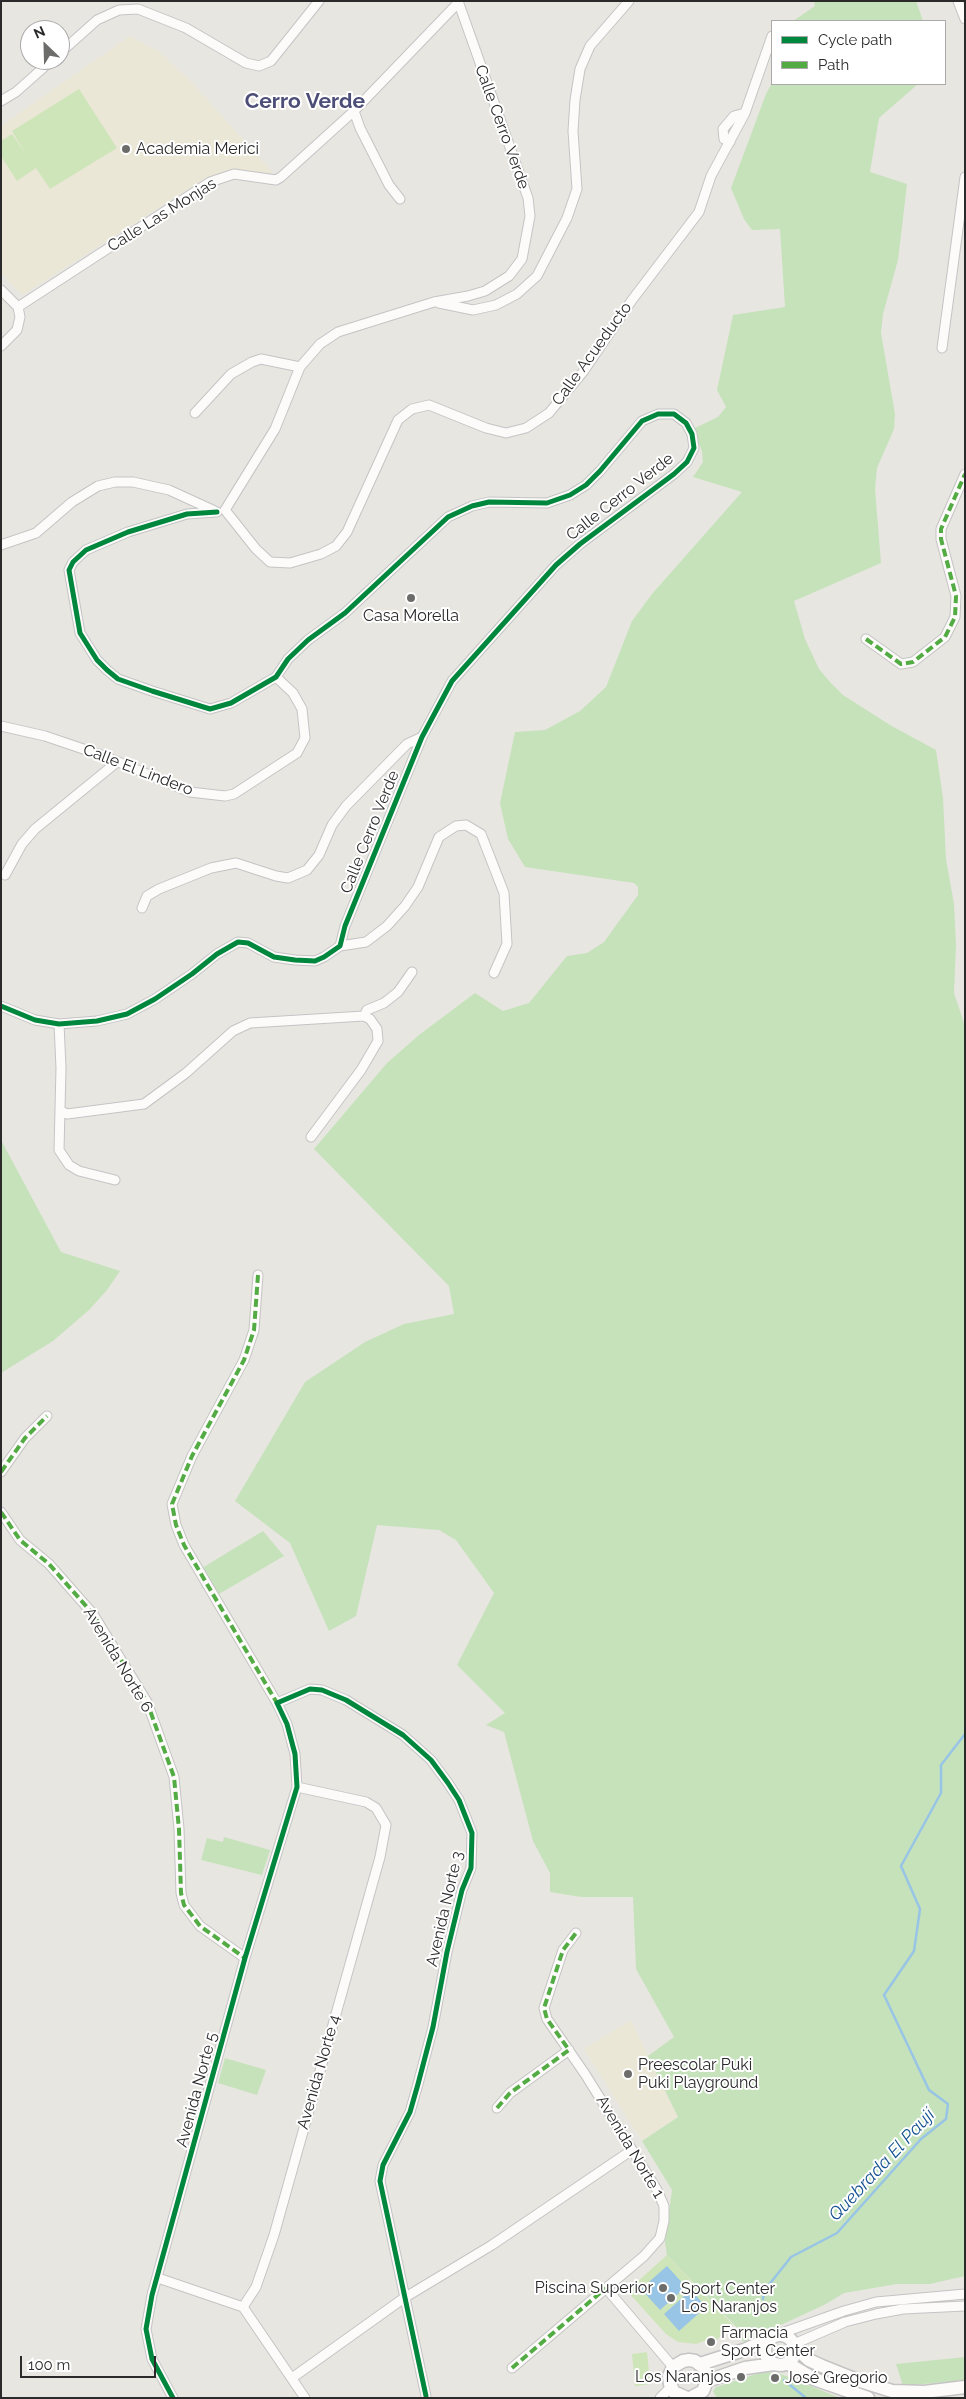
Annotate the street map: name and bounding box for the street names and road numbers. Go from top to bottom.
street label: Calle Cerro Verde [471,62,533,192]
street label: Calle Las Monjas [104,174,220,256]
street label: Calle Acueducto [548,299,636,409]
street label: Calle Cerro Verde [563,449,677,545]
street label: Calle El Lindero [80,740,196,800]
street label: Calle Cerro Verde [337,768,403,896]
street label: Avenida Norte 6 [79,1604,157,1716]
street label: Avenida Norte 3 [422,1849,468,1969]
street label: Avenida Norte 4 [293,2013,345,2131]
street label: Avenida Norte 5 [172,2030,222,2150]
street label: Avenida Norte 1 [592,2092,668,2202]

